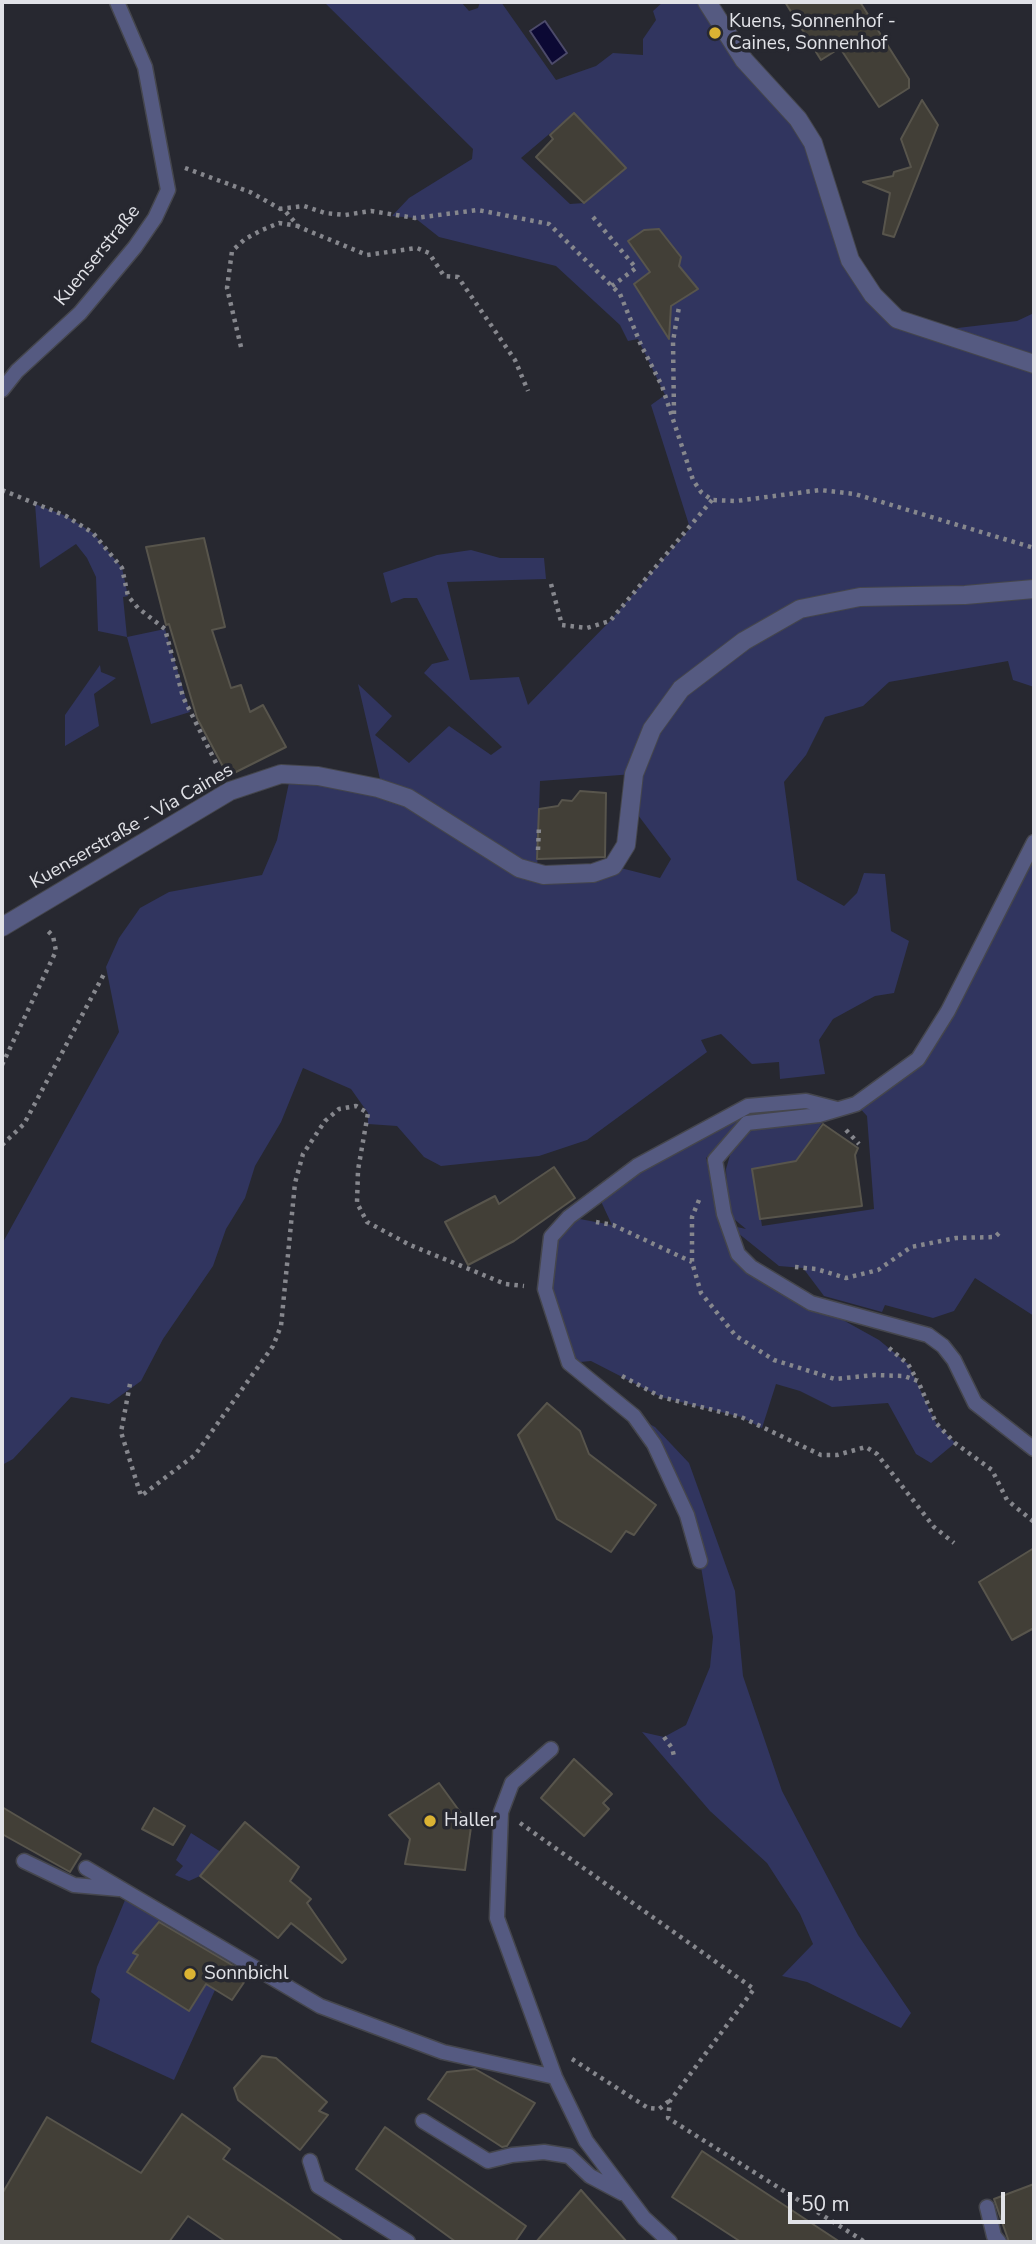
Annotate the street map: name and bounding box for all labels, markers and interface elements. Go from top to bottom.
place label: Kuens, Sonnenhof - Caines, Sonnenhof [729,11,896,55]
marker: Kuens, Sonnenhof - Caines, Sonnenhof [707,25,723,41]
street label: Kuenserstraße [50,201,146,311]
street label: Kuenserstraße - Via Caines [26,759,238,895]
place label: Haller [444,1810,497,1832]
marker: Haller [422,1813,438,1829]
place label: Sonnbichl [204,1963,289,1985]
marker: Sonnbichl [182,1966,198,1982]
scale bar [791,2178,1008,2222]
text: 50 m [801,2190,850,2218]

